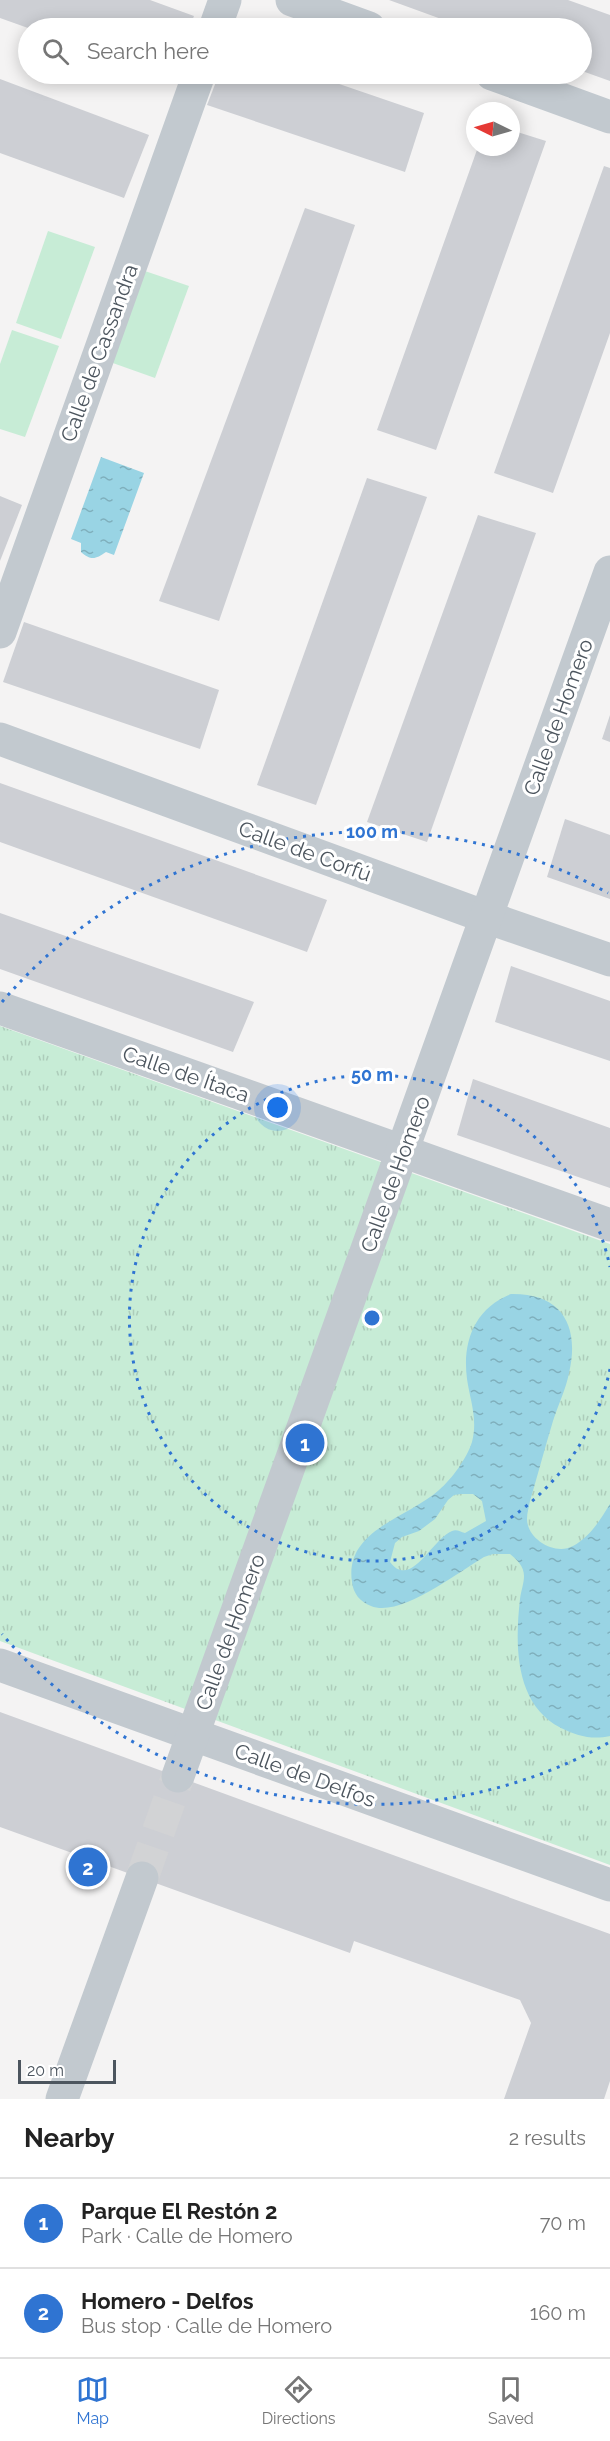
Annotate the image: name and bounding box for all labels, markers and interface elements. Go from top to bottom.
search box [18,18,592,84]
icon: search [39,35,72,68]
text: Search here [87,38,209,64]
north arrow [466,102,520,156]
street label: Calle de Cassandra [55,261,143,445]
street label: Calle de Homero [518,635,598,799]
street label: Calle de Corfú [235,815,375,887]
text: 100 m [346,821,398,842]
street label: Calle de Ítaca [119,1041,253,1107]
text: 50 m [351,1064,393,1085]
street label: Calle de Homero [355,1092,435,1256]
your location [263,1093,292,1122]
centre of rings [362,1308,382,1328]
pin: 1 [286,1420,324,1466]
street label: Calle de Homero [190,1550,270,1714]
street label: Calle de Delfos [231,1738,379,1812]
pin: 2 [68,1844,107,1890]
scale bar [18,2057,116,2084]
text: 20 m [27,2061,64,2080]
text: Nearby [24,2123,114,2153]
text: 2 results [509,2126,586,2150]
text: Parque El Restón 2 [81,2198,277,2224]
text: 1 [39,2211,48,2235]
text: 70 m [540,2211,586,2235]
text: Park · Calle de Homero [81,2224,293,2248]
text: Homero - Delfos [81,2288,254,2314]
text: 2 [38,2301,49,2325]
text: 160 m [530,2301,586,2325]
text: Bus stop · Calle de Homero [81,2314,332,2338]
tab: Map [76,2373,109,2428]
tab: Directions [262,2373,336,2428]
tab: Saved [488,2373,534,2428]

